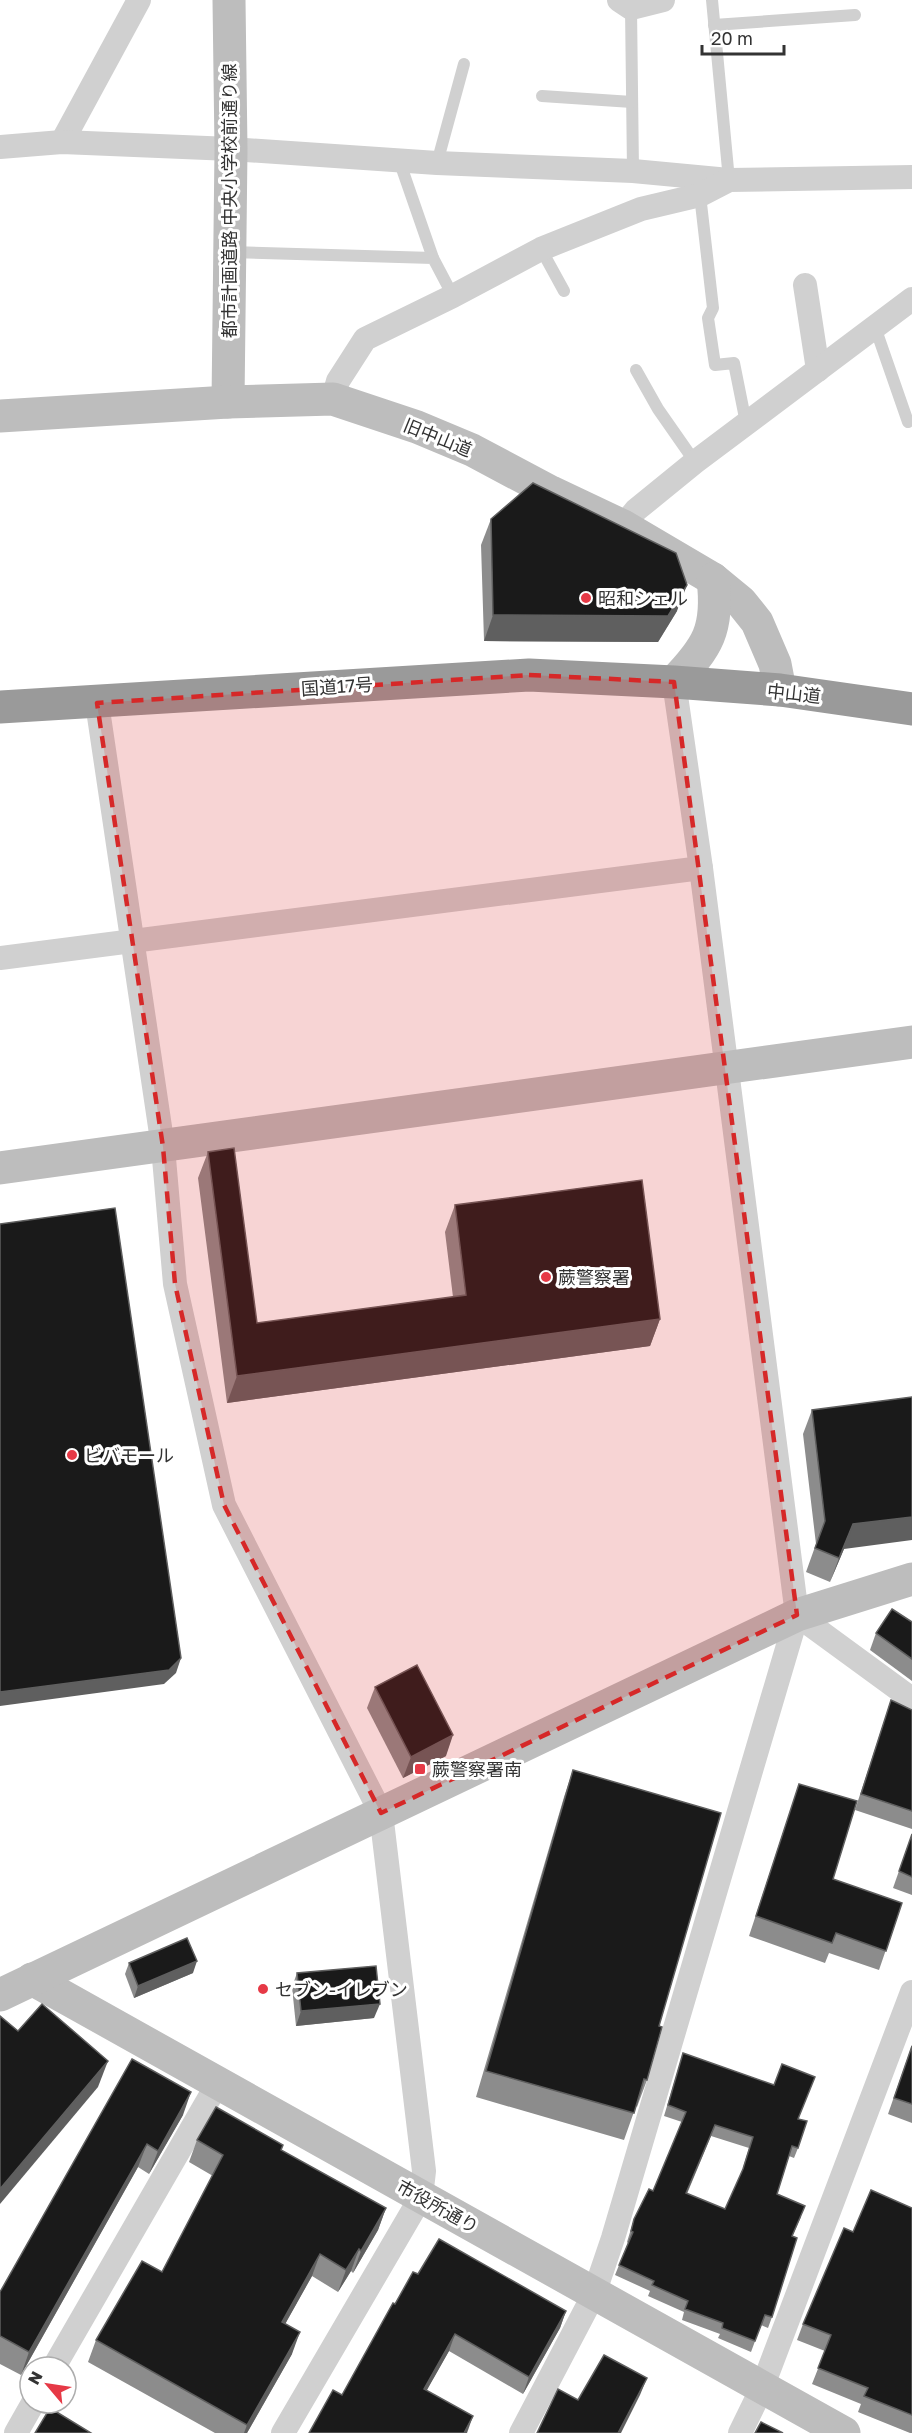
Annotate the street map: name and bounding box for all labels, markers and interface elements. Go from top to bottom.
scale bar [702,18,784,56]
text: 20 m [711,27,753,49]
street label: 都市計画道路 中央小学校前通り線 [218,64,240,338]
street label: 旧中山道 [401,413,475,461]
place label: 昭和シェル [598,587,688,609]
marker: 昭和シェル [579,591,593,605]
street label: 国道17号 [300,673,374,699]
street label: 中山道 [766,679,822,707]
place label: 蕨警察署 [558,1266,630,1288]
marker: 蕨警察署 [539,1270,553,1284]
place label: ビバモール [84,1444,174,1466]
marker: ビバモール [65,1448,79,1462]
place label: 蕨警察署南 [432,1758,522,1780]
marker: 蕨警察署南 [413,1762,427,1776]
place label: セブン-イレブン [275,1978,408,2000]
marker: セブン-イレブン [256,1982,270,1996]
street label: 市役所通り [393,2175,483,2237]
north arrow [18,2355,78,2415]
text: N [23,2368,47,2388]

